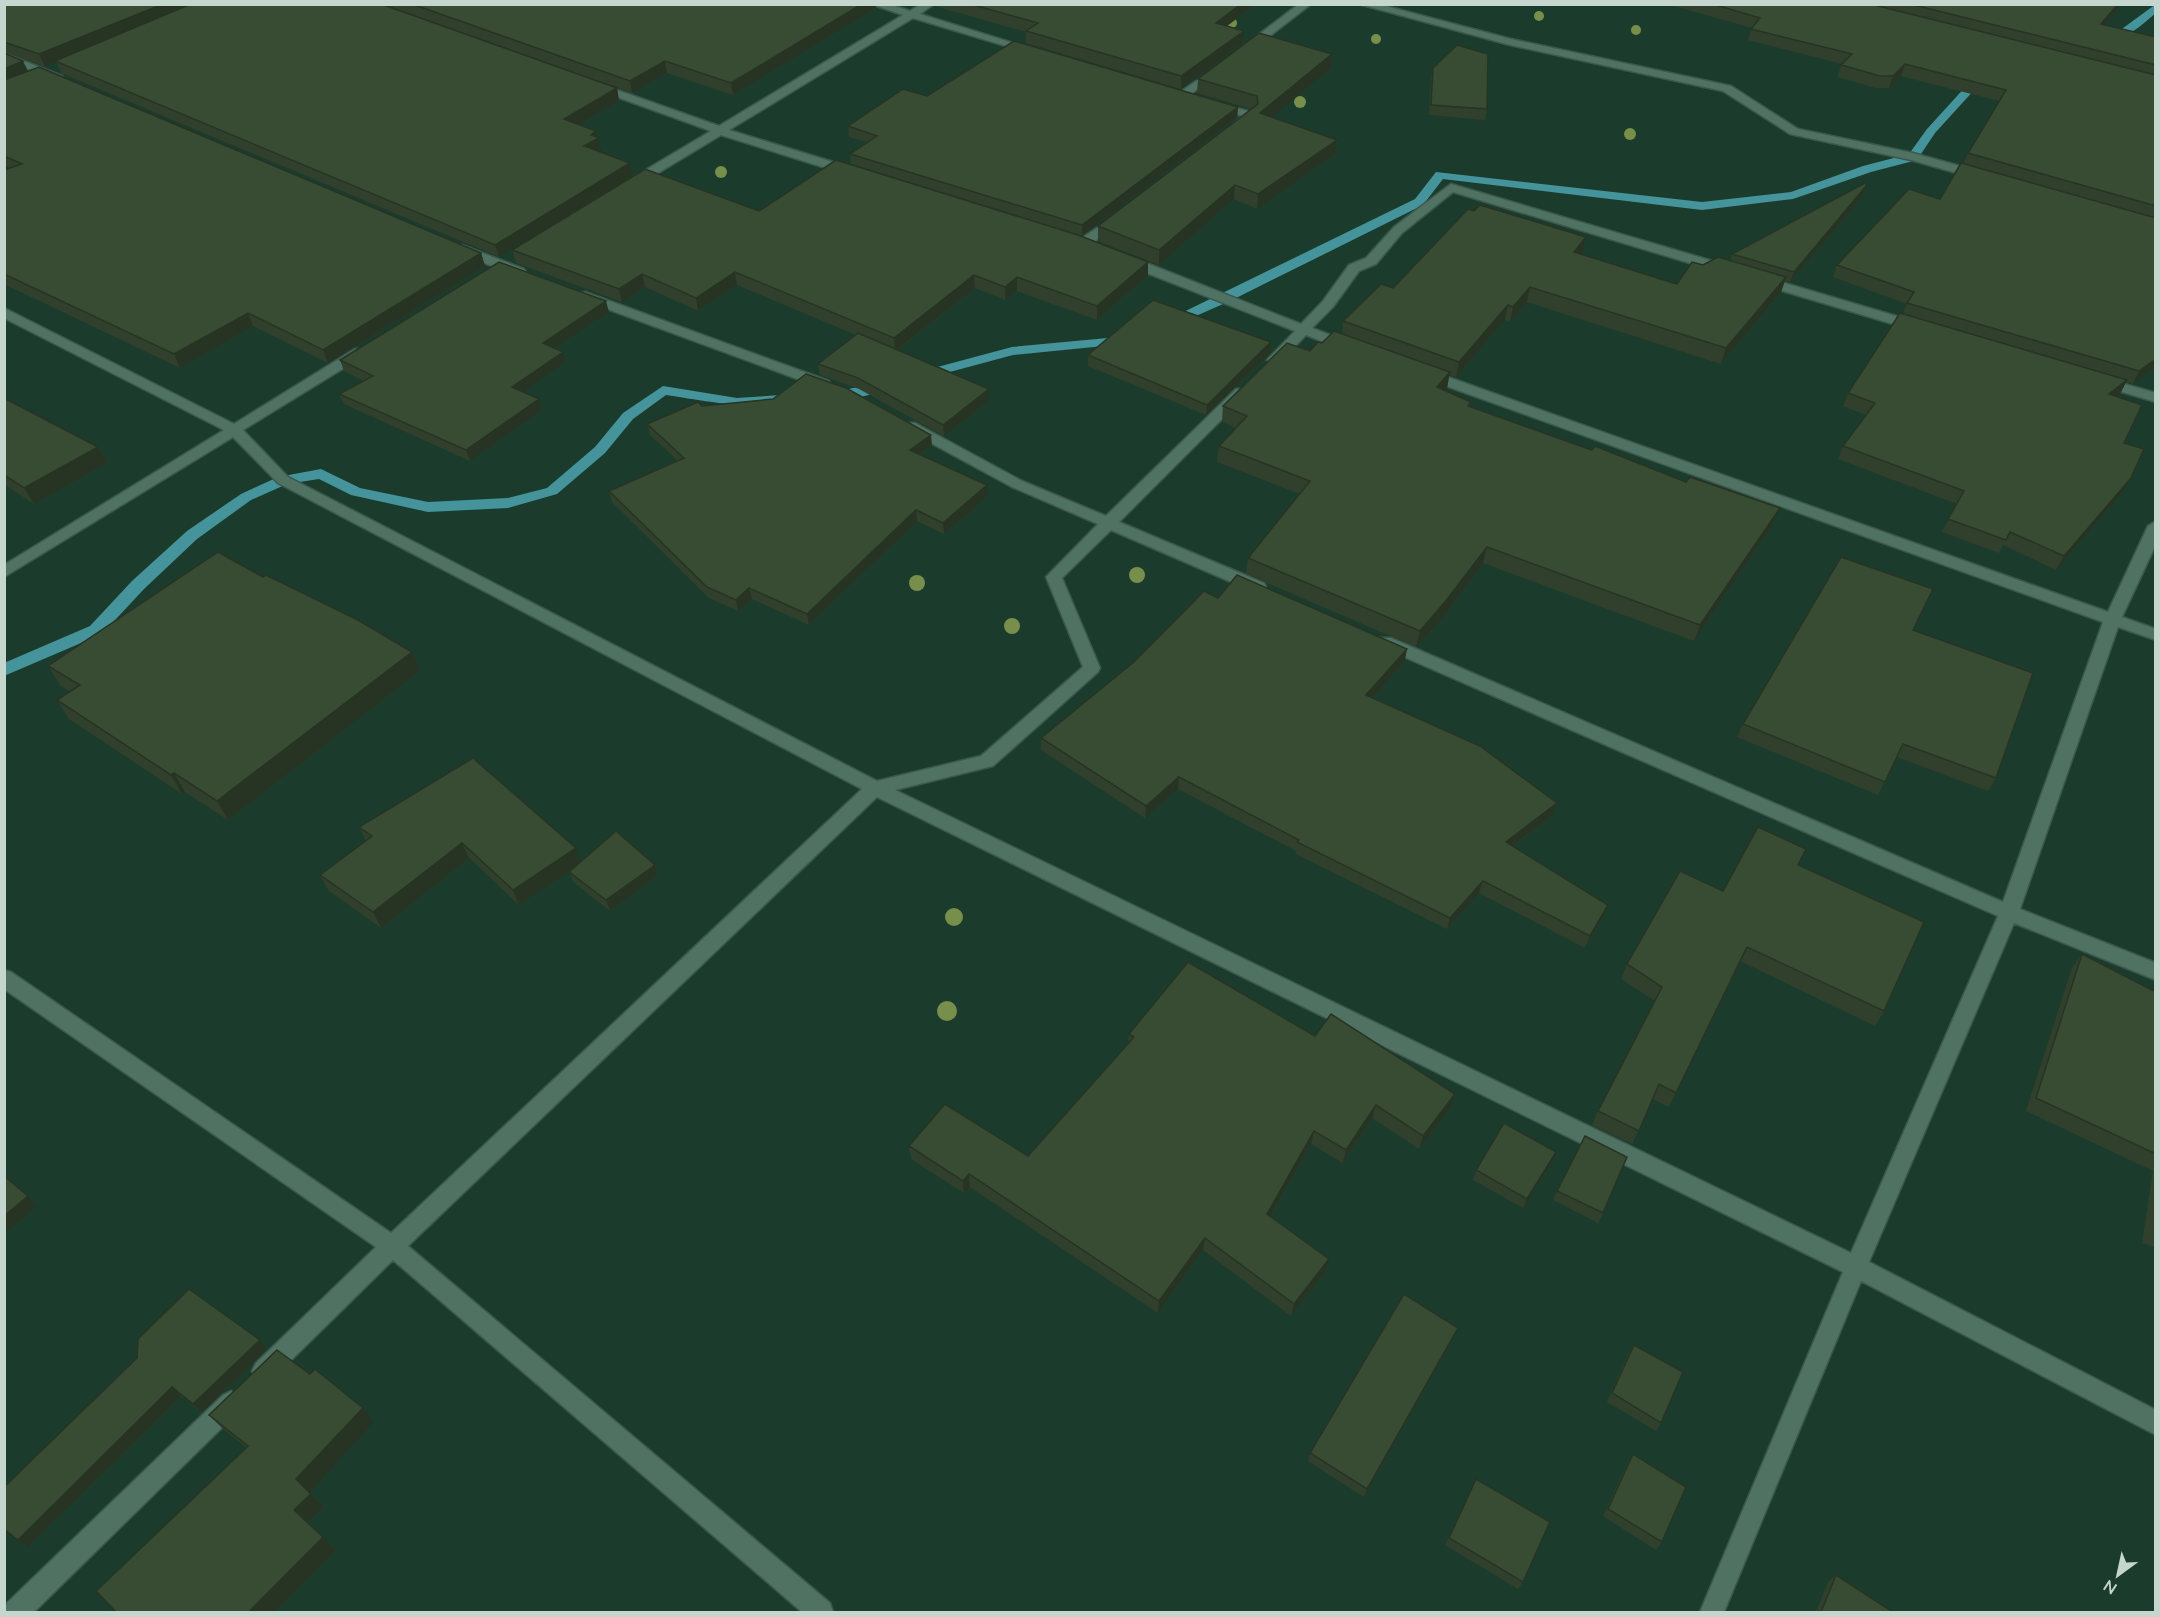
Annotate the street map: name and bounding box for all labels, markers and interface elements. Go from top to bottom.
north arrow [2088,1545,2148,1605]
text: N [2099,1576,2120,1599]

